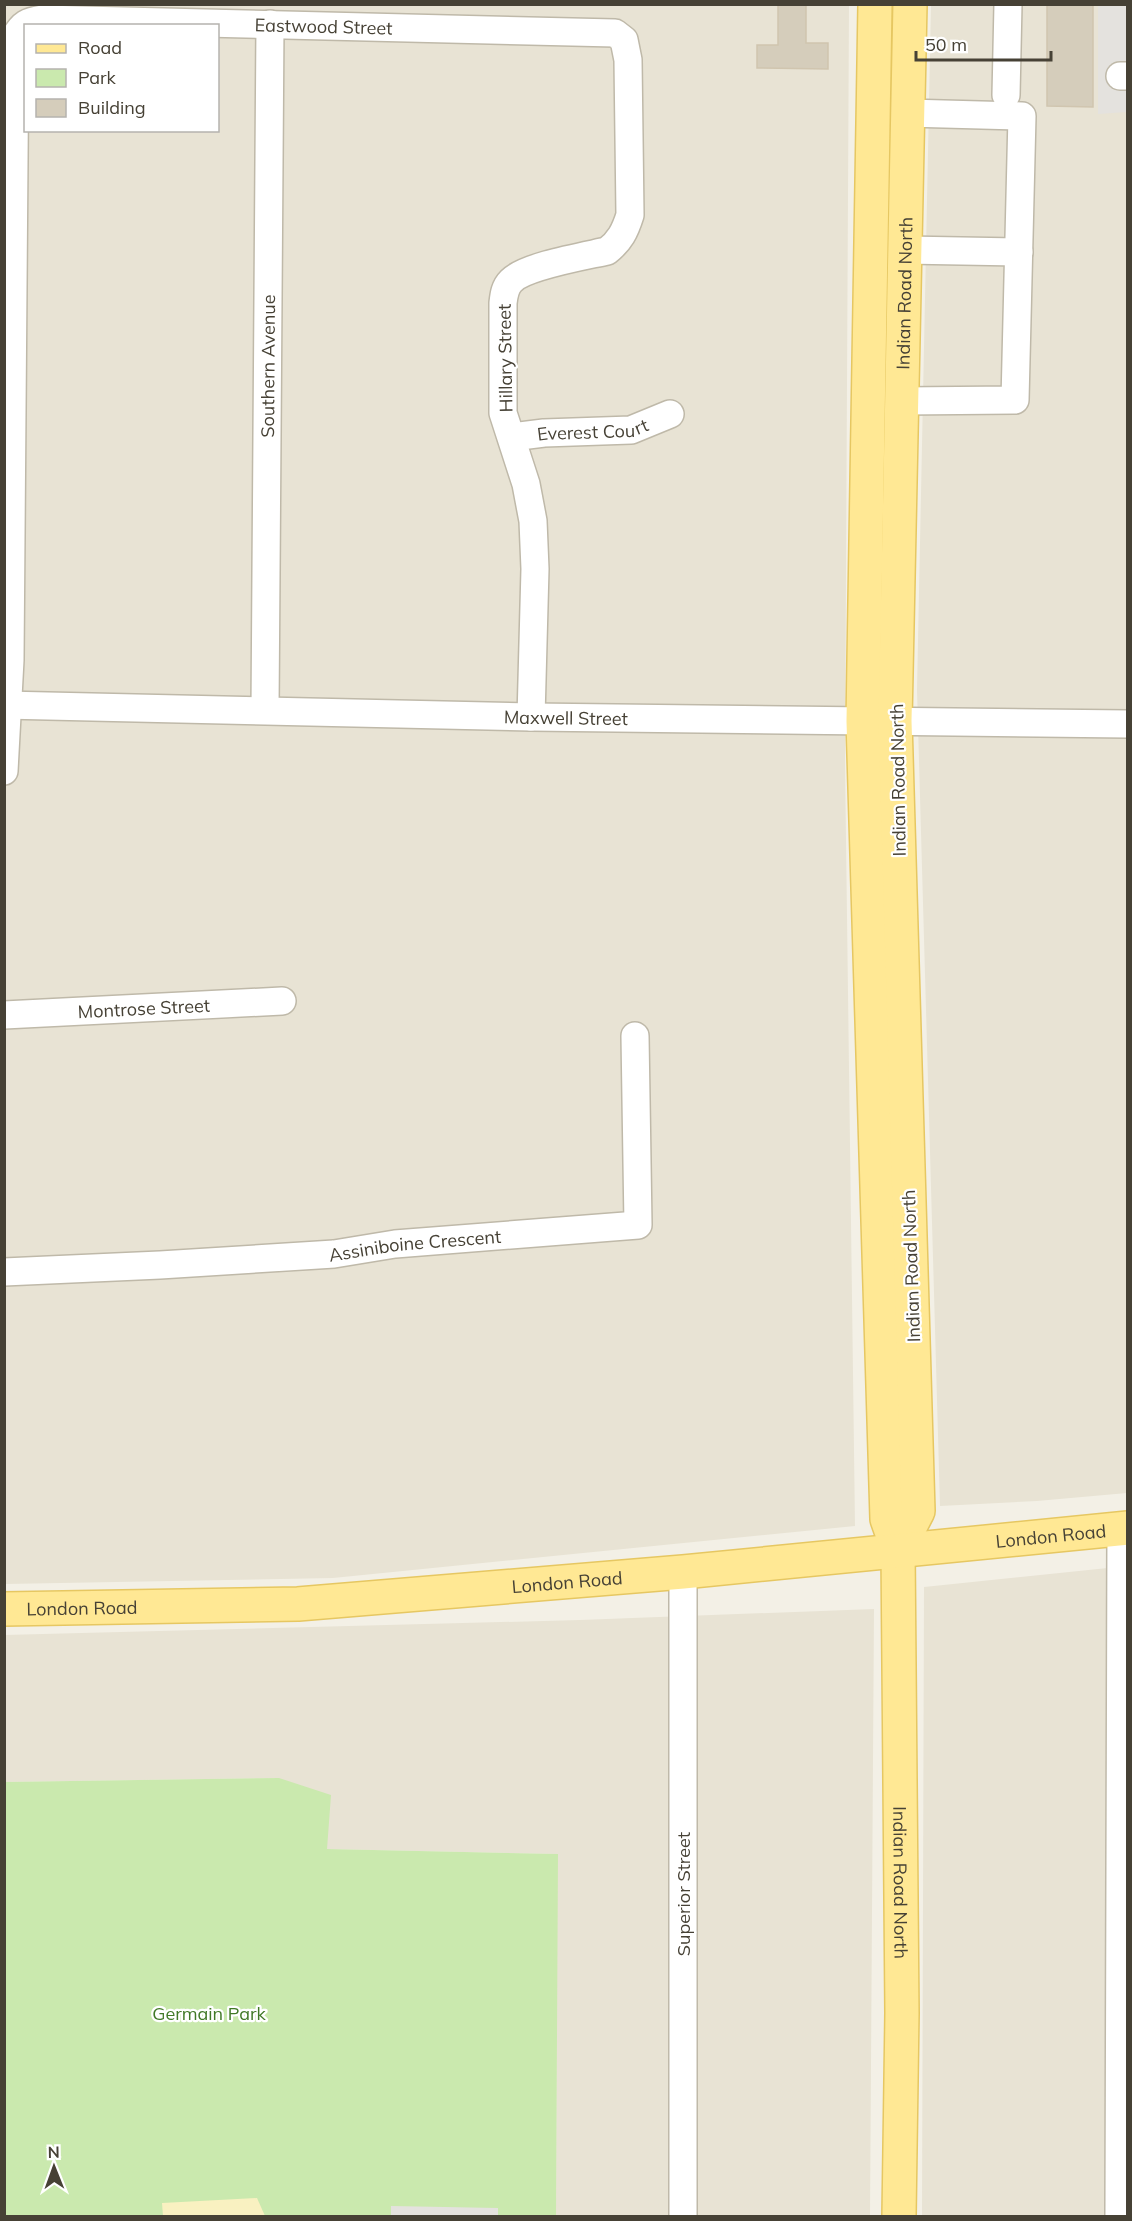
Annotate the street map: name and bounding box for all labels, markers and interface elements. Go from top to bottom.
street label: Eastwood Street [254,13,393,39]
legend [24,24,219,132]
scale bar [916,24,1051,62]
text: 50 m [925,33,967,56]
text: Road [78,36,122,59]
text: Park [78,66,117,89]
text: Building [78,96,146,119]
street label: Indian Road North [891,217,917,370]
street label: Southern Avenue [255,294,280,438]
street label: Hillary Street [493,304,517,412]
street label: Everest Court [536,413,651,445]
street label: Indian Road North [885,703,911,857]
street label: Maxwell Street [504,705,628,730]
street label: Montrose Street [77,993,211,1023]
street label: Indian Road North [897,1189,925,1343]
street label: Assiniboine Crescent [327,1224,502,1266]
street label: London Road [994,1519,1107,1553]
street label: London Road [511,1566,623,1598]
street label: London Road [26,1595,138,1620]
street label: Indian Road North [889,1806,913,1959]
street label: Superior Street [672,1832,695,1956]
park label: Germain Park [152,2002,266,2025]
north arrow [24,2137,84,2197]
text: N [48,2142,60,2162]

